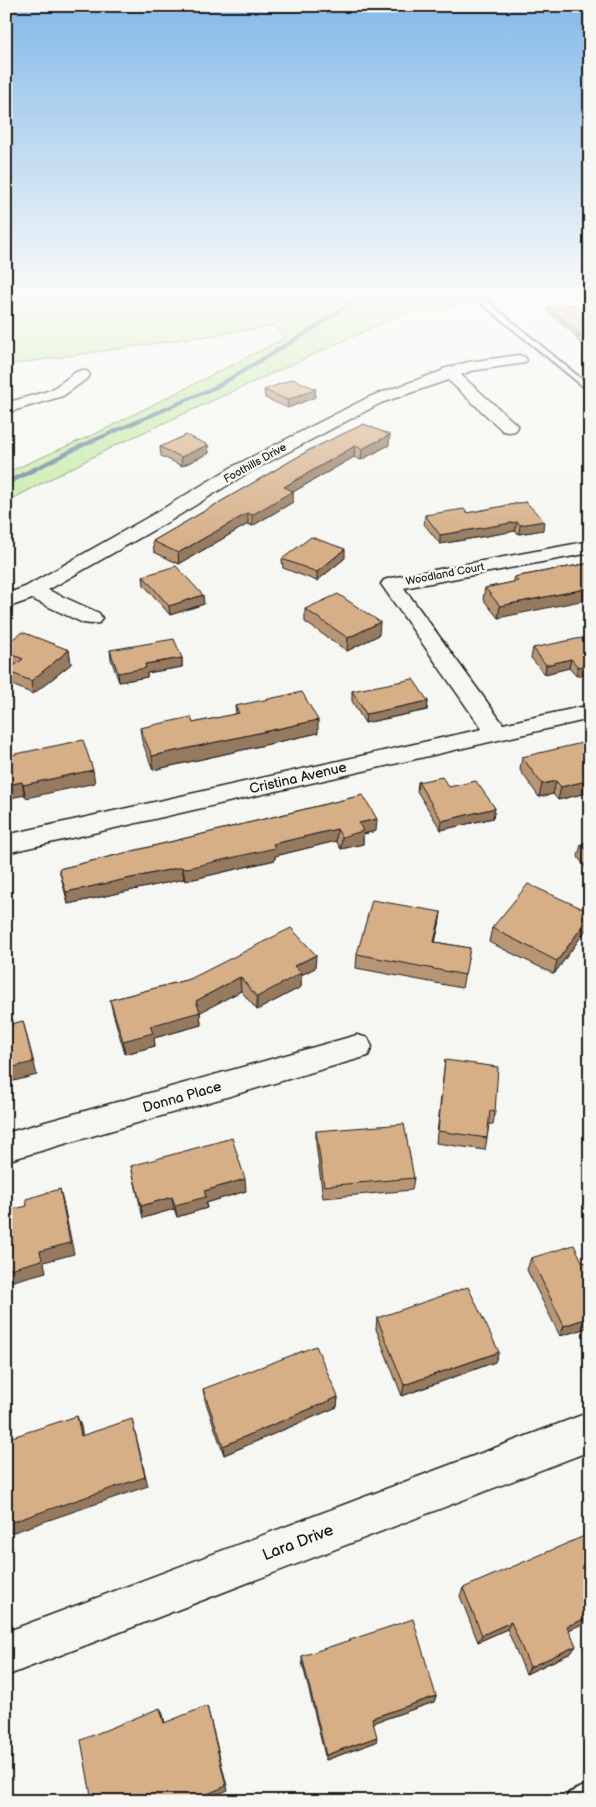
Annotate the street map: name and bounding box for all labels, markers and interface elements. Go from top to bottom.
street label: Foothills Drive [221,440,289,486]
street label: Woodland Court [405,560,486,588]
street label: Cristina Avenue [248,759,348,797]
street label: Donna Place [141,1078,223,1116]
street label: Lara Drive [260,1521,337,1565]

